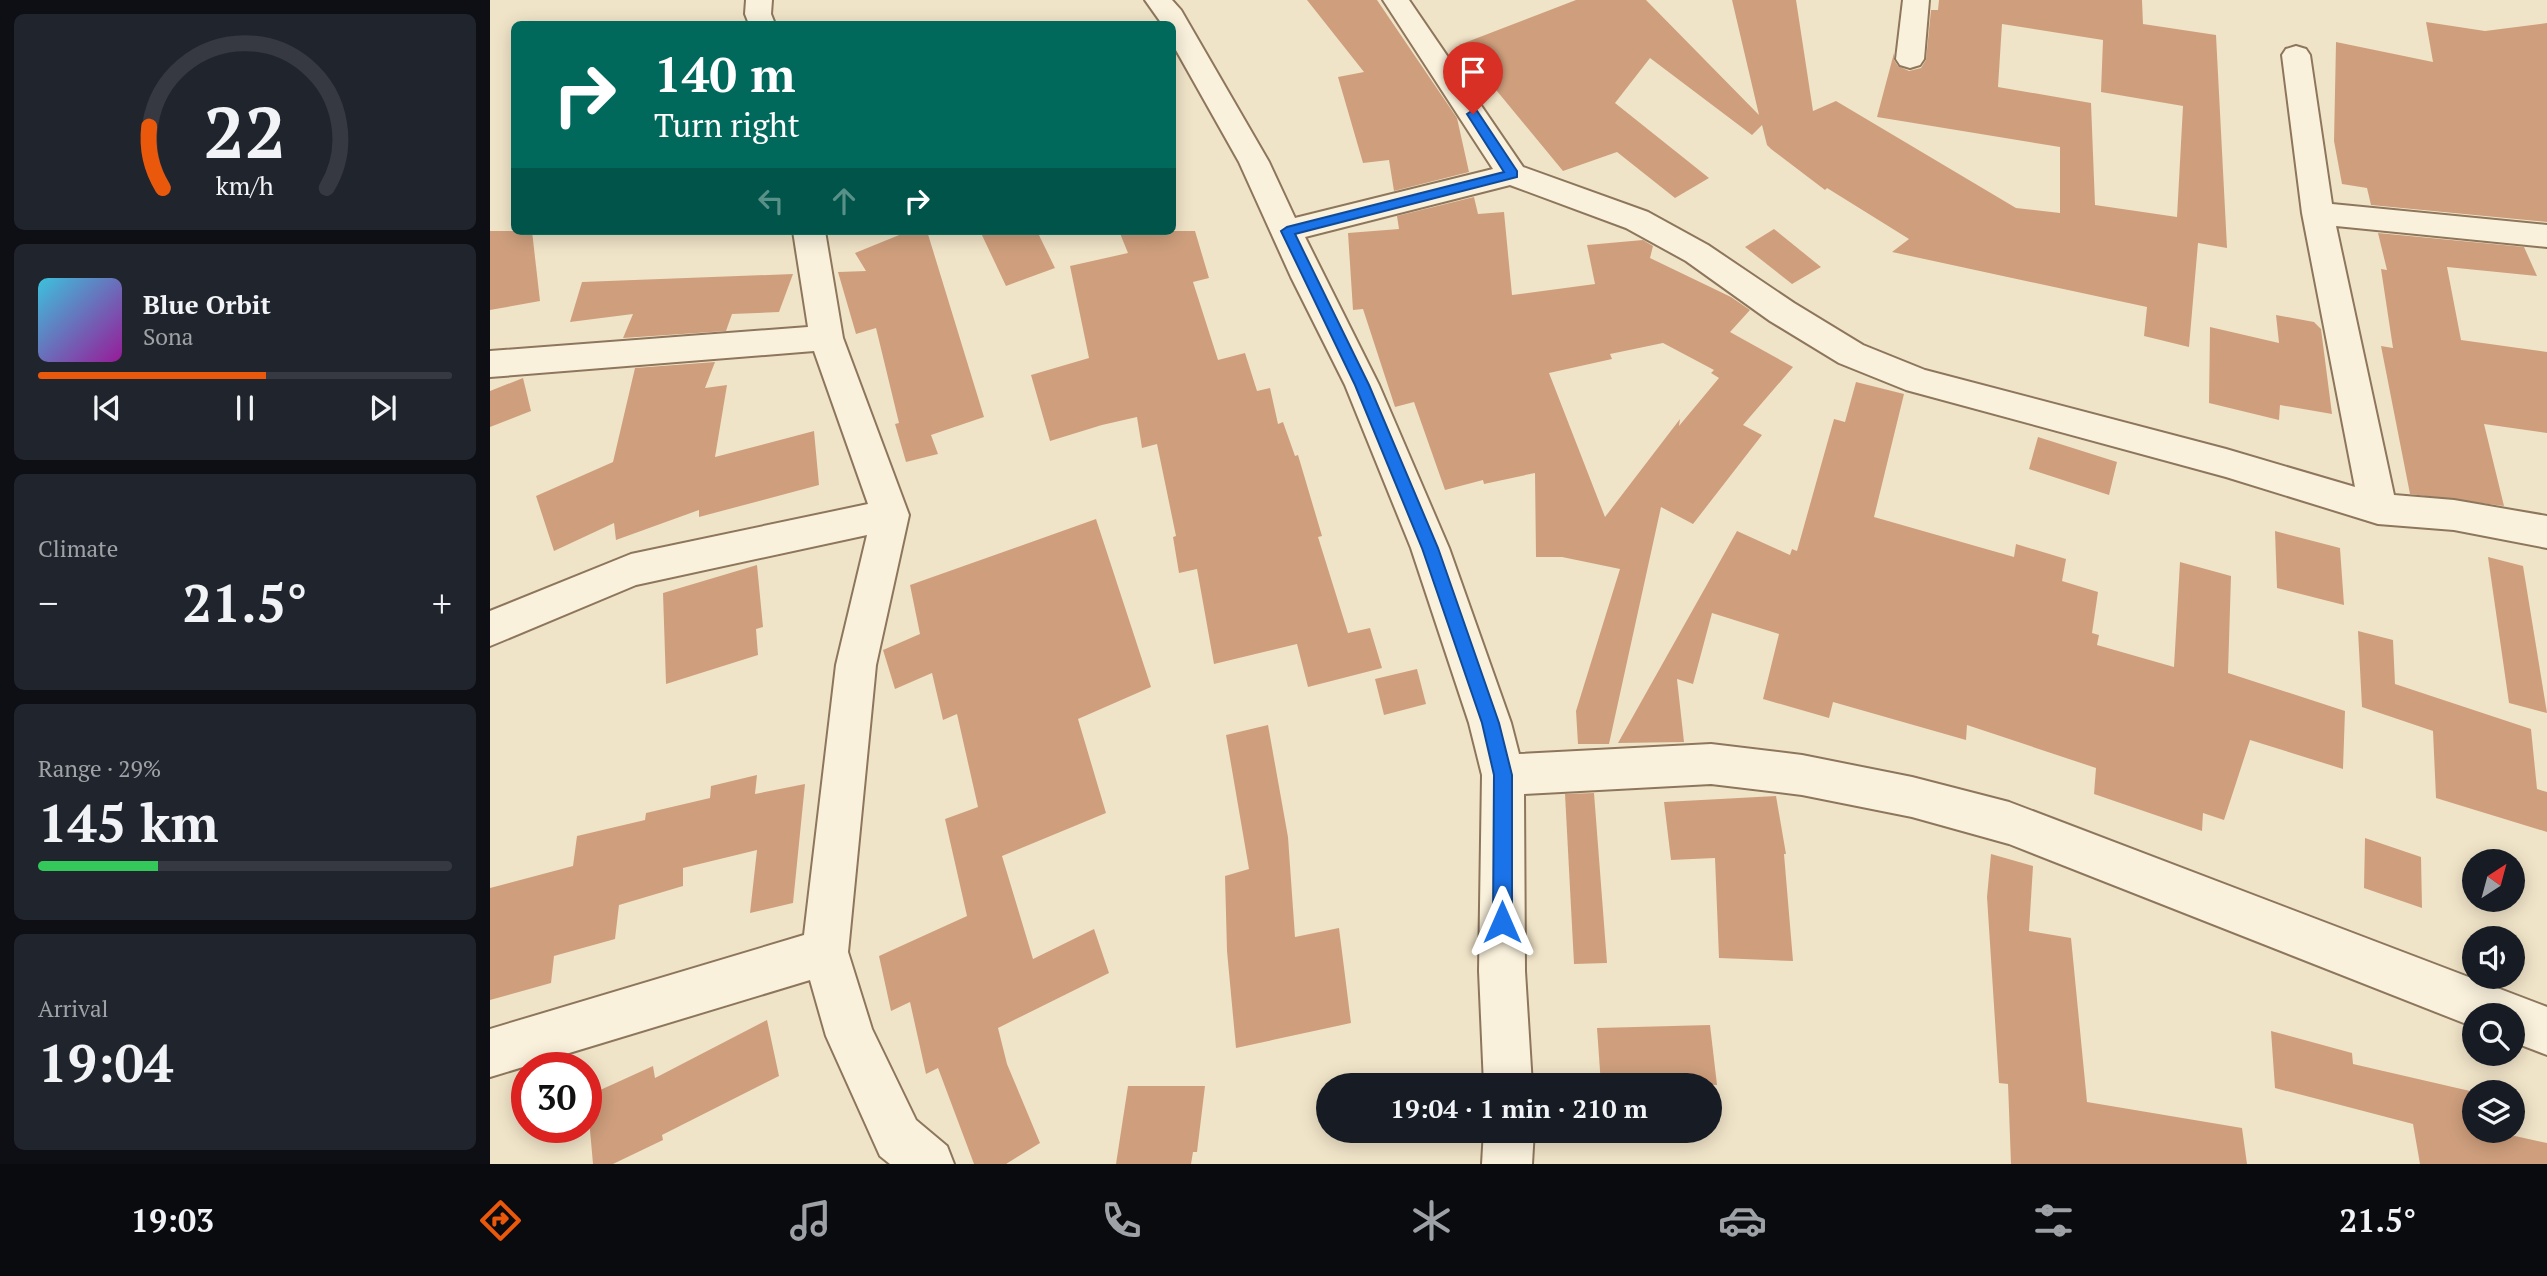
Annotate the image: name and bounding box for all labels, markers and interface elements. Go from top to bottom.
text: 140 m [654,41,796,106]
pin [1443,42,1503,114]
icon: right [539,49,630,140]
icon: arrive [1454,53,1492,91]
text: 22 [204,82,286,179]
text: Turn right [654,104,800,146]
text: km/h [216,169,274,202]
icon: left [752,182,790,220]
icon: ahead [825,182,863,220]
icon: right [898,182,936,220]
text: Blue Orbit [143,287,271,321]
text: Sona [143,321,193,352]
icon: previous [88,389,126,427]
icon: pause [226,389,264,427]
icon: next [364,389,402,427]
text: Climate [38,533,118,564]
text: 21.5° [182,568,308,637]
text: − [38,578,58,628]
text: + [432,578,452,628]
text: Range · 29% [38,753,161,784]
text: 145 km [38,788,219,857]
north arrow [2462,849,2525,912]
map controls [2462,849,2525,1143]
position arrow [1465,885,1539,959]
button: sound [2462,926,2525,989]
text: Arrival [38,993,109,1024]
button: search [2462,1003,2525,1066]
text: 19:04 [38,1028,173,1097]
speed limit sign: 30 [511,1052,602,1143]
button: layers [2462,1080,2525,1143]
text: 19:04 · 1 min · 210 m [1390,1091,1648,1125]
icon: directions [476,1196,525,1245]
icon: music [786,1196,835,1245]
icon: phone [1097,1196,1146,1245]
icon: climate [1407,1196,1456,1245]
icon: car [1718,1196,1767,1245]
icon: filters [2029,1196,2078,1245]
text: 19:03 [131,1199,214,1241]
text: 21.5° [2339,1199,2416,1241]

